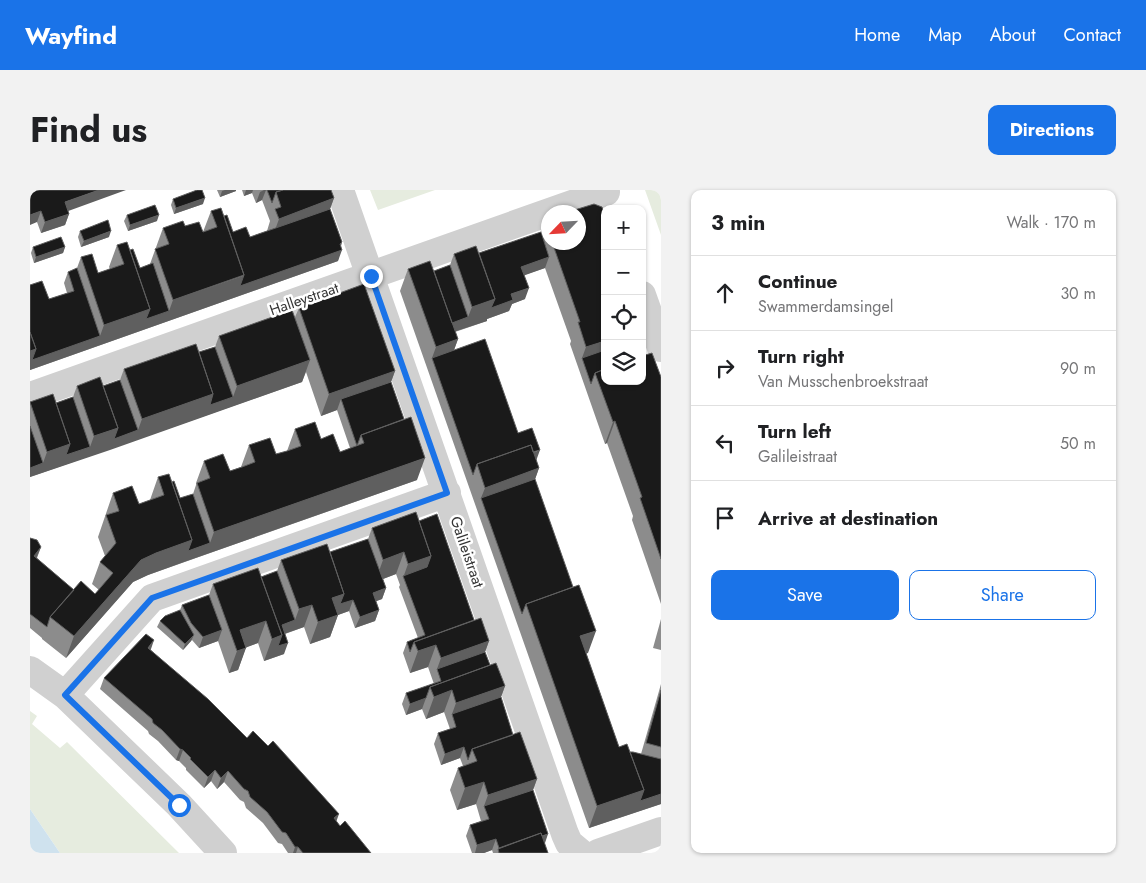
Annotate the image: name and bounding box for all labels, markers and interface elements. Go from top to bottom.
text: Wayfind [25,18,117,53]
text: Home [854,22,900,48]
text: Map [928,22,962,48]
text: About [990,22,1035,48]
text: Contact [1063,22,1121,48]
text: Find us [30,105,147,155]
button: Directions [988,105,1116,155]
north arrow [541,205,586,250]
map controls [601,205,646,385]
button: + [601,205,646,250]
text: 3 min [711,208,765,238]
text: Walk · 170 m [1006,211,1096,234]
button: − [601,250,646,295]
route end [360,265,383,288]
text: Continue [758,268,837,295]
street label: Halleystraat [266,277,342,321]
icon: ahead [711,279,739,307]
text: 30 m [1060,282,1096,305]
button: locate [601,295,646,340]
text: Swammerdamsingel [758,295,893,318]
button: layers [601,340,646,385]
text: Turn right [758,343,844,370]
icon: right [711,354,739,382]
text: 90 m [1060,357,1096,380]
text: Van Musschenbroekstraat [758,370,928,393]
text: Turn left [758,418,831,445]
icon: left [711,429,739,457]
text: 50 m [1060,432,1096,455]
text: Galileistraat [758,445,837,468]
icon: arrive [711,504,739,532]
text: Arrive at destination [758,505,938,532]
street label: Galileistraat [445,513,490,591]
button: Save [711,570,899,620]
button: Share [909,570,1096,620]
route start [168,794,191,817]

